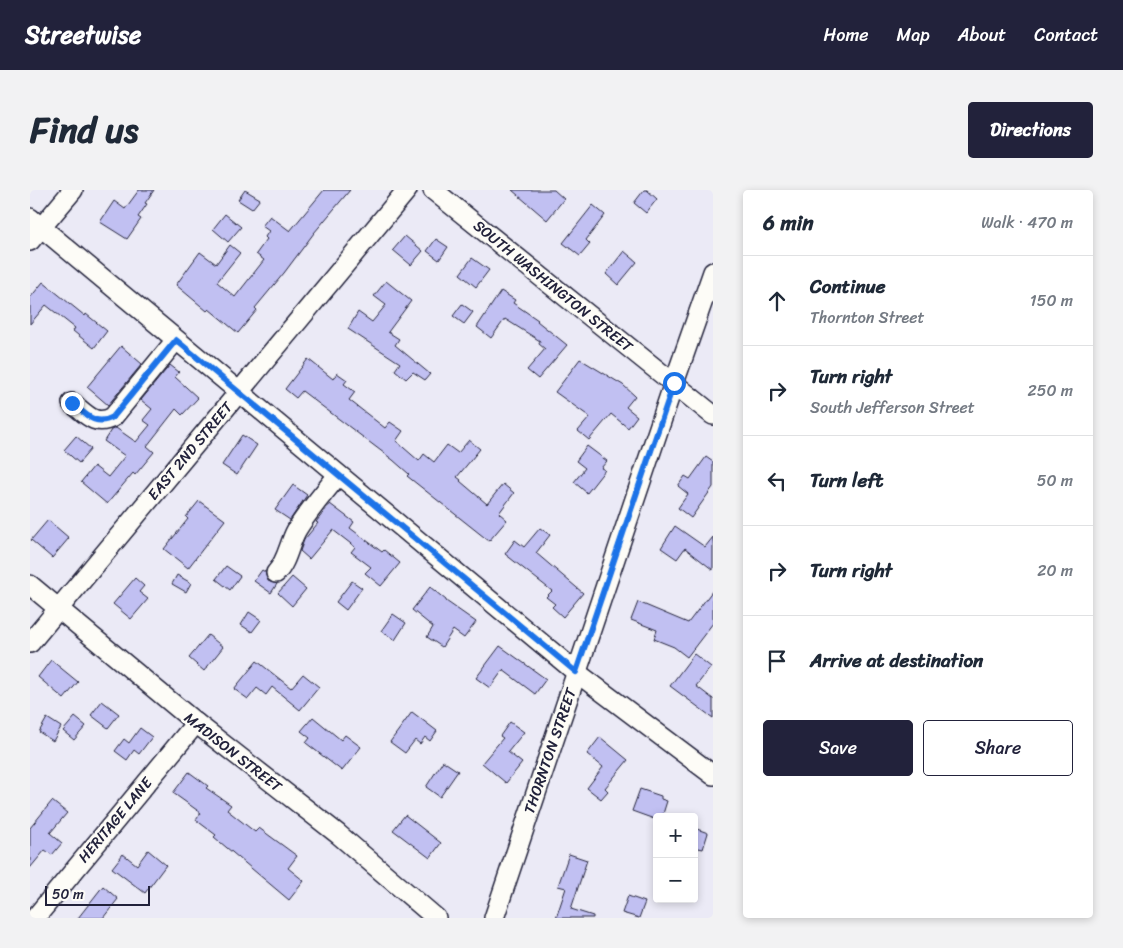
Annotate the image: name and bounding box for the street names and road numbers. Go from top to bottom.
street label: SOUTH WASHINGTON STREET [467,213,639,359]
street label: EAST 2ND STREET [141,395,240,506]
street label: THORNTON STREET [516,683,584,817]
street label: MADISON STREET [178,705,288,799]
street label: HERITAGE LANE [71,770,160,869]

